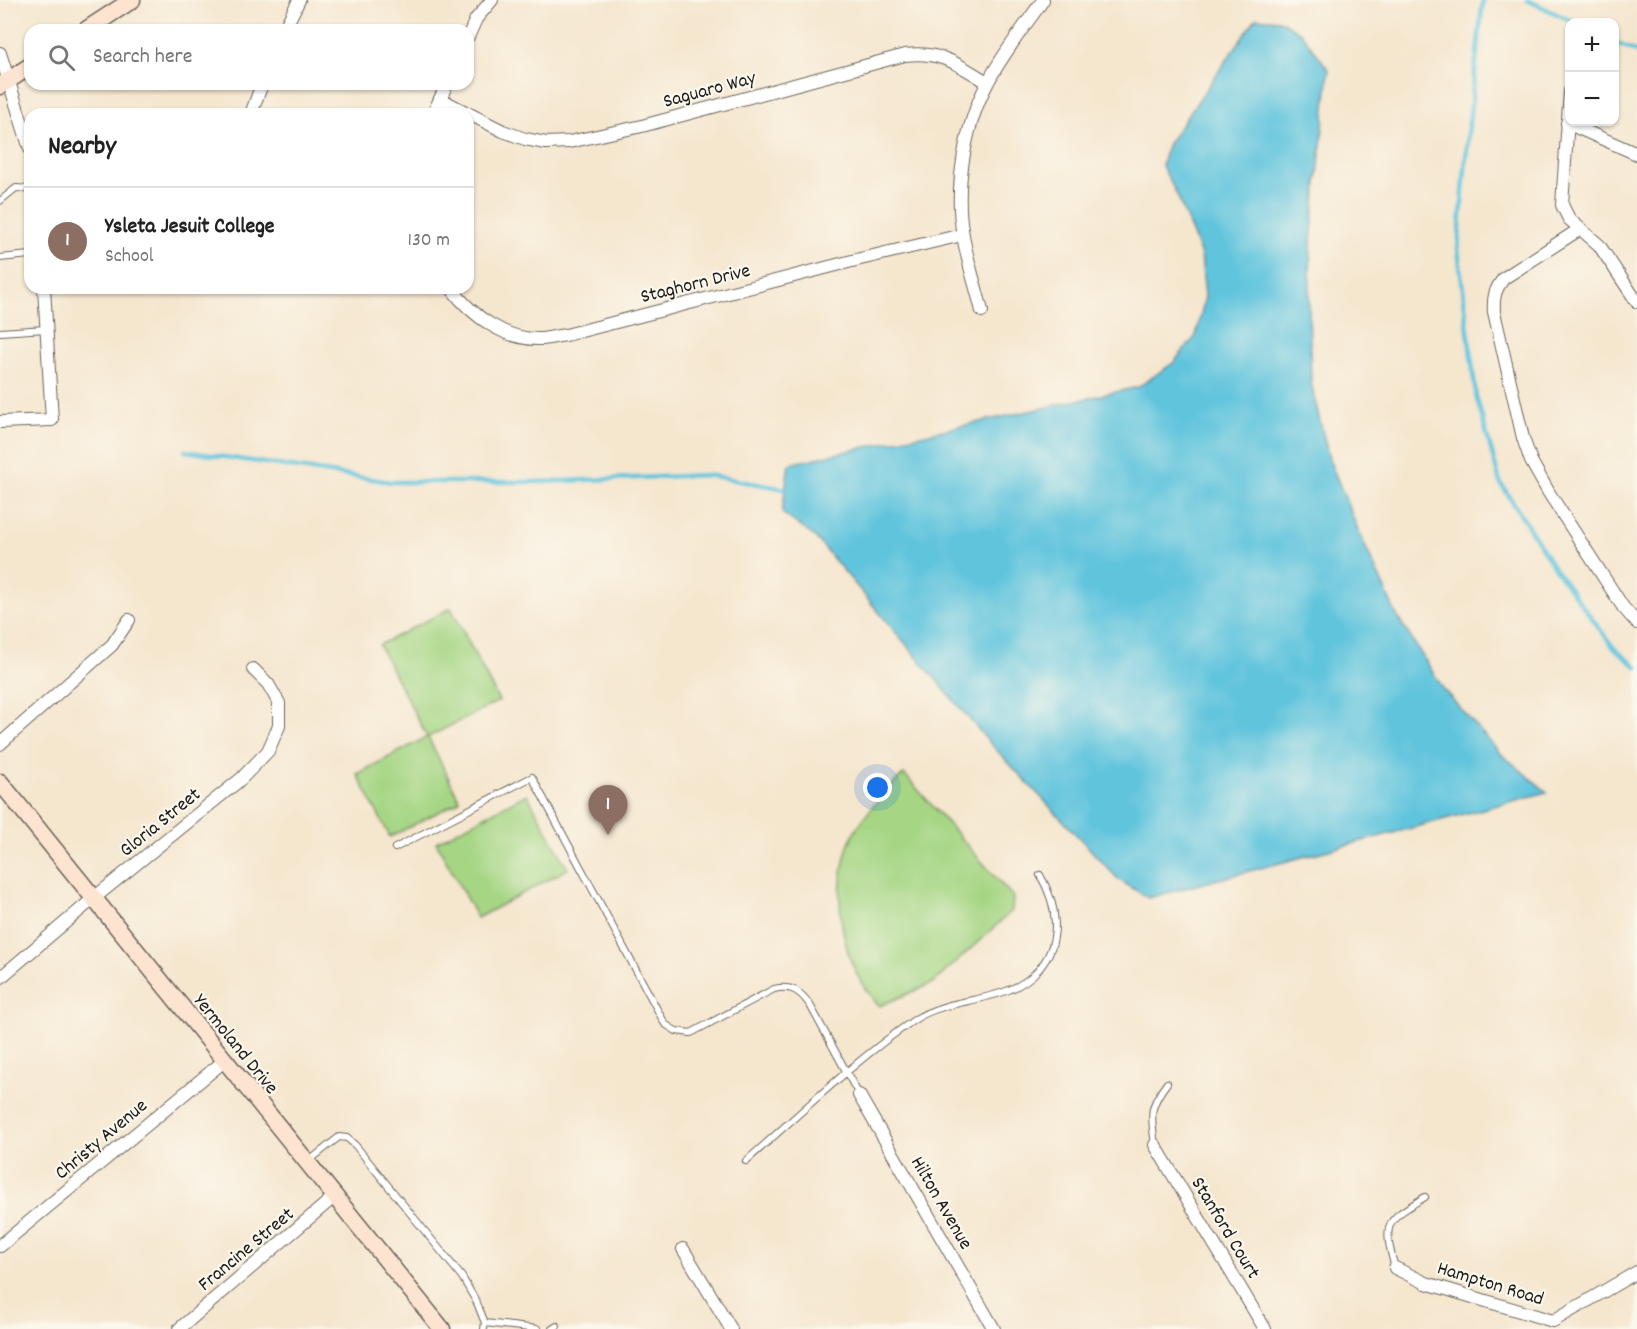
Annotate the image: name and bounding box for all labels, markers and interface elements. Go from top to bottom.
map controls [1565,18,1619,126]
button: + [1565,18,1619,72]
search box [24,24,474,90]
icon: search [45,41,78,74]
text: Search here [93,42,192,73]
street label: Saguaro Way [660,65,760,117]
button: − [1565,72,1619,126]
text: Nearby [48,129,116,166]
text: Ysleta Jesuit College [105,212,274,243]
text: 1 [65,227,70,255]
text: 130 m [408,227,450,255]
text: School [105,243,154,271]
street label: Staghorn Drive [638,258,754,312]
your location [863,773,892,802]
street label: Gloria Street [114,782,208,865]
pin: 1 [588,786,628,835]
street label: Yermoland Drive [185,989,284,1101]
street label: Christy Avenue [50,1093,154,1187]
street label: Hilton Avenue [902,1152,978,1255]
street label: Stanford Court [1183,1172,1266,1285]
street label: Francine Street [193,1202,301,1299]
street label: Hampton Road [1433,1255,1547,1314]

